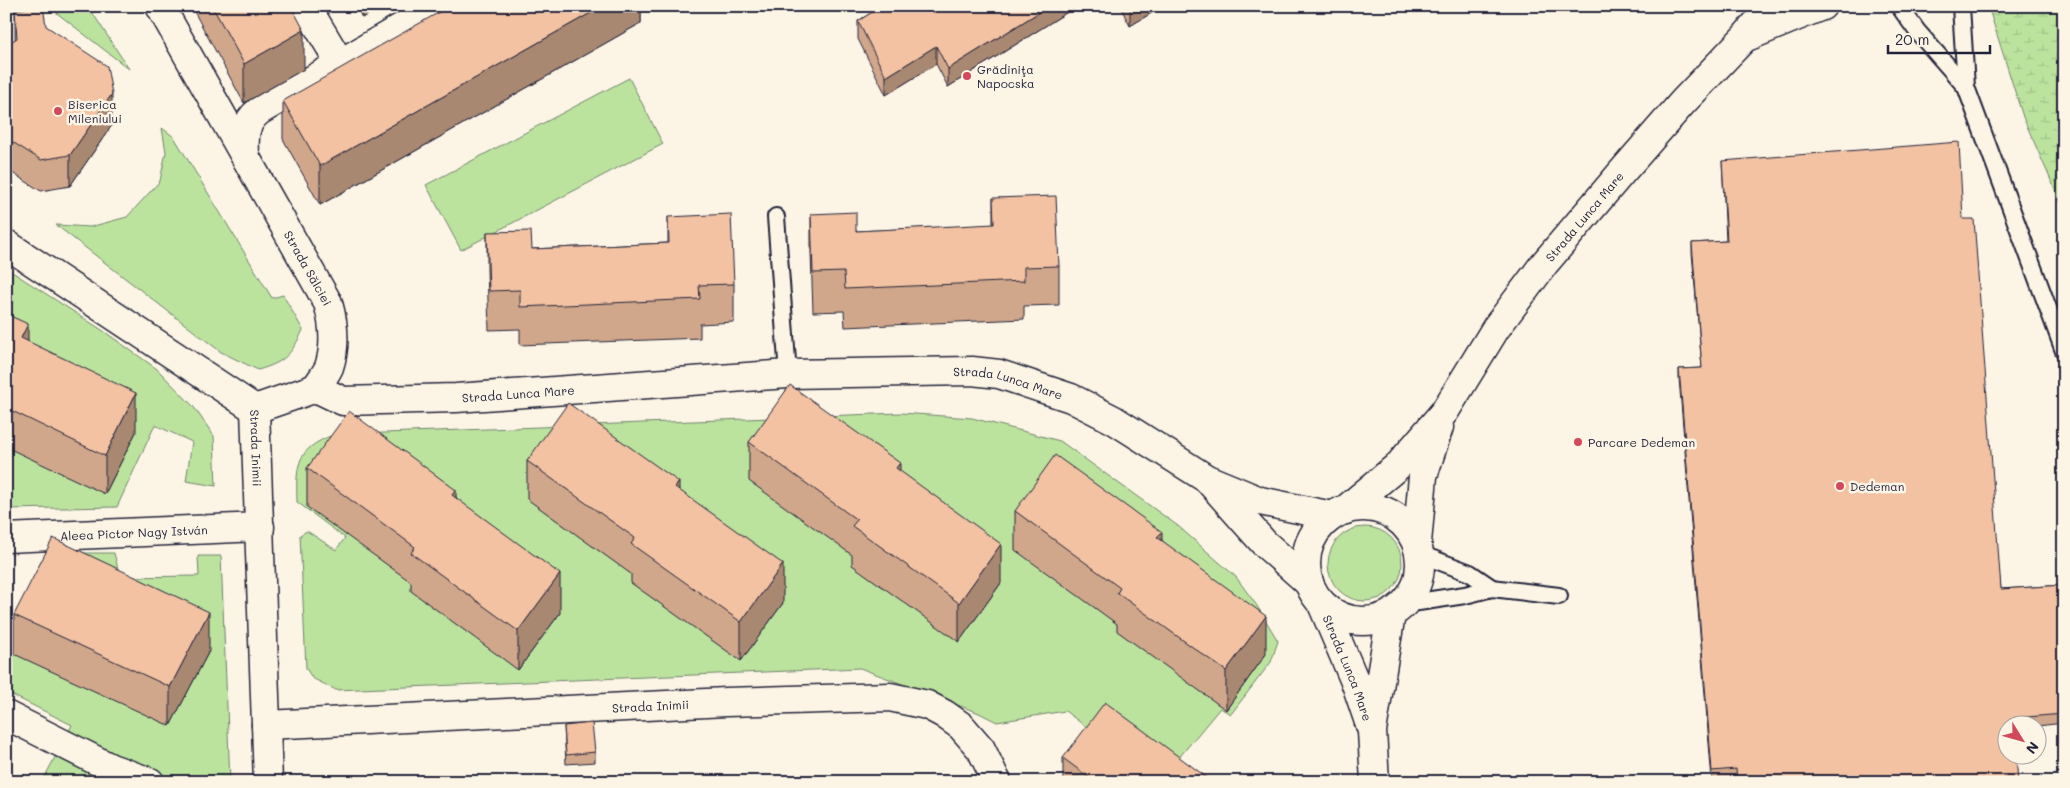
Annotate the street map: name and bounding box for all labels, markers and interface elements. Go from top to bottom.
scale bar [1888,22,1990,54]
text: 20 m [1895,29,1929,49]
place label: Grădiniţa Napocska [977,61,1035,91]
marker: Grădiniţa Napocska [961,70,973,82]
place label: Biserica Mileniului [68,96,122,126]
marker: Biserica Mileniului [52,105,64,117]
street label: Strada Lunca Mare [1542,168,1627,265]
street label: Strada Sălciei [281,228,336,308]
street label: Strada Lunca Mare [953,363,1065,403]
street label: Strada Lunca Mare [461,381,575,406]
street label: Strada Inimii [247,409,266,487]
place label: Parcare Dedeman [1588,434,1695,450]
marker: Parcare Dedeman [1572,436,1584,448]
place label: Dedeman [1850,478,1904,494]
marker: Dedeman [1834,480,1846,492]
street label: Aleea Pictor Nagy István [60,521,208,544]
street label: Strada Lunca Mare [1320,612,1376,723]
street label: Strada Inimii [612,696,689,716]
north arrow [1998,716,2048,766]
text: N [2022,738,2044,758]

